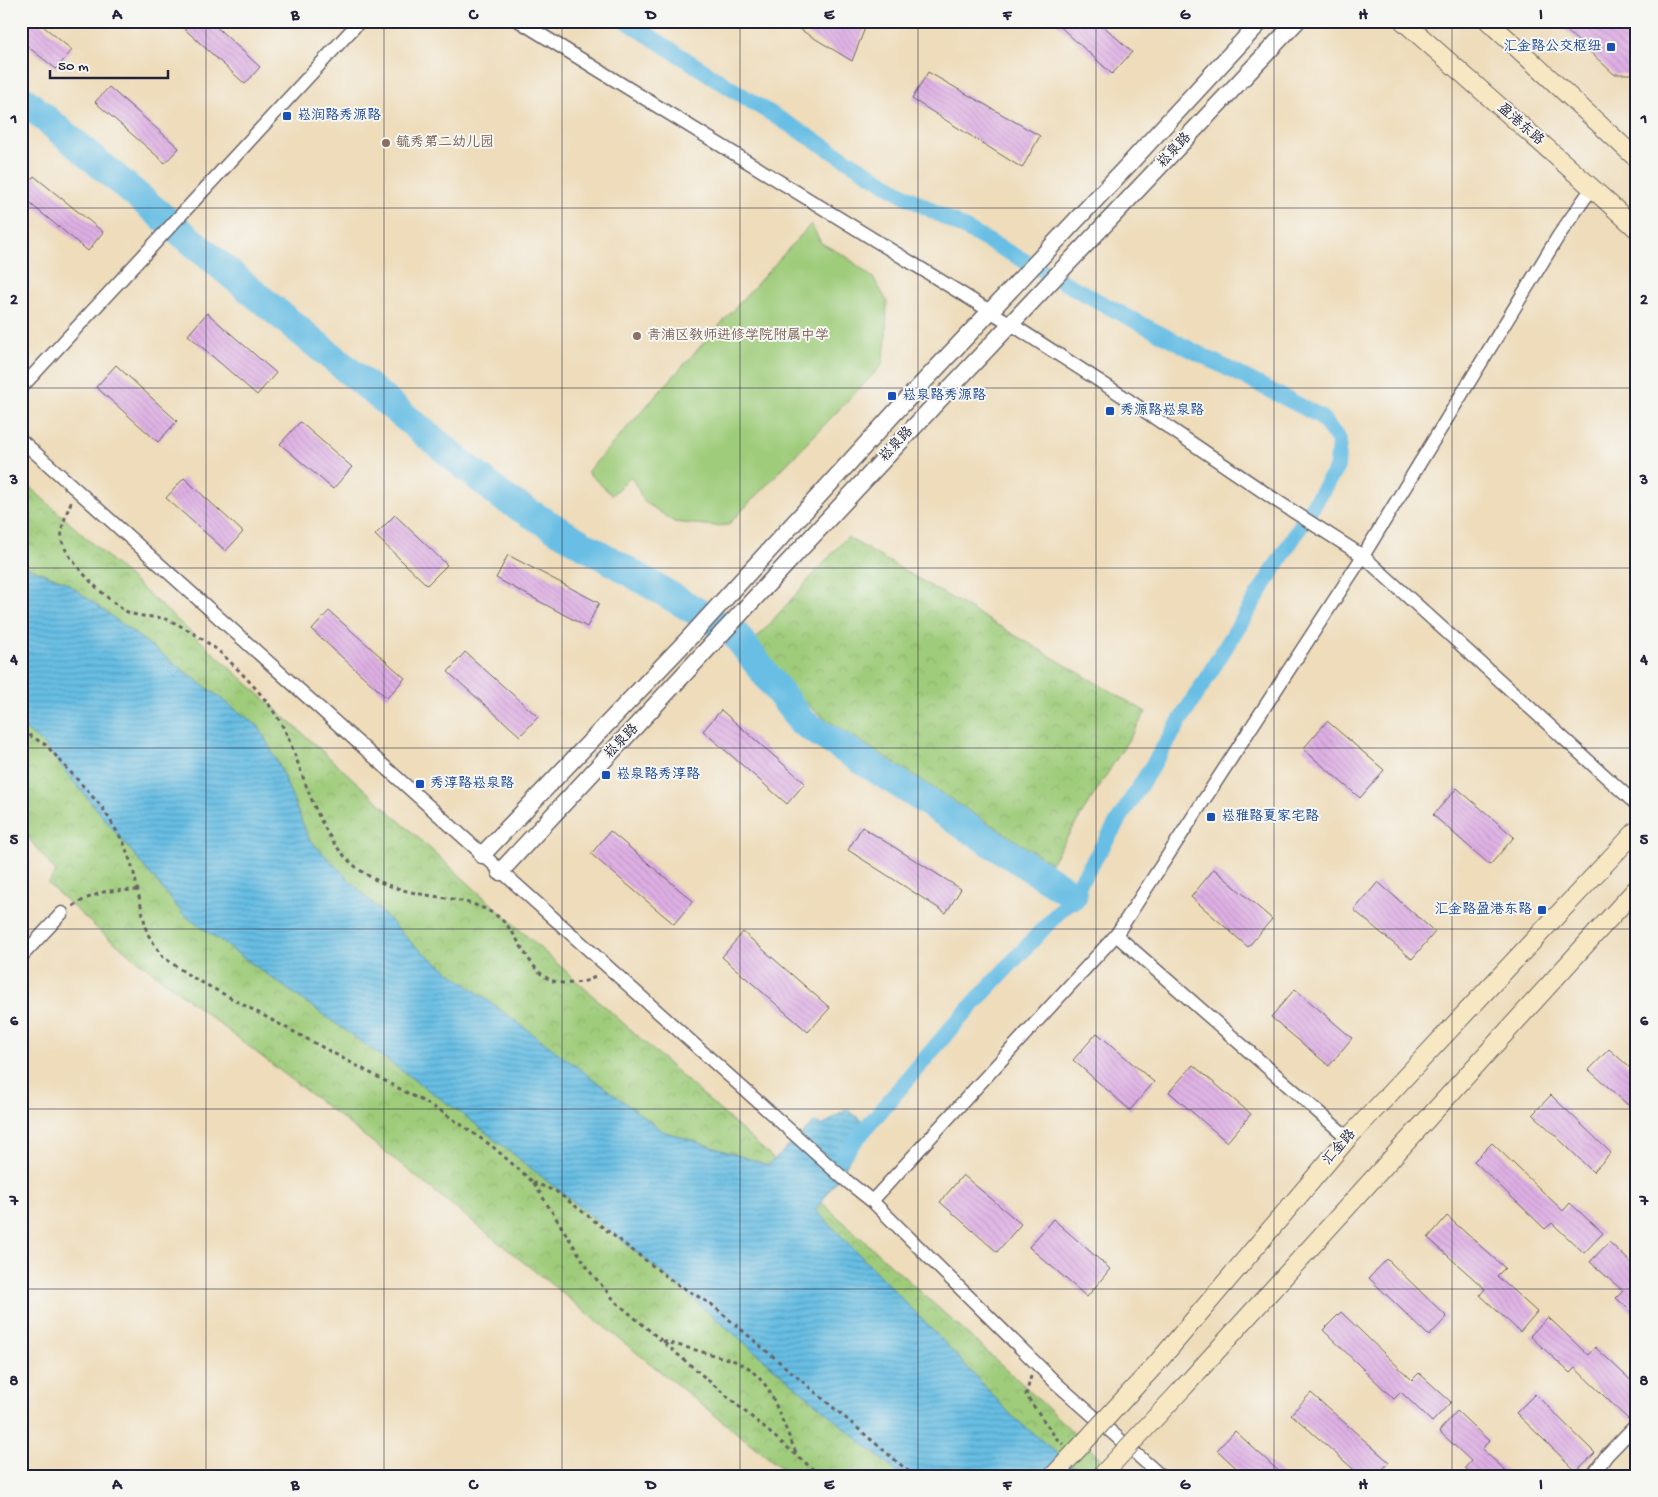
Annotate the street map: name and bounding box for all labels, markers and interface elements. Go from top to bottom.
text: A [111,7,123,26]
text: B [290,7,300,26]
text: C [468,7,479,26]
text: D [644,7,657,26]
text: E [824,7,835,26]
text: F [1002,7,1013,26]
text: G [1180,7,1191,26]
text: H [1358,7,1368,26]
text: I [1539,7,1543,26]
place label: 汇金路公交枢纽 [1503,38,1601,56]
marker: 汇金路公交枢纽 [1605,41,1617,53]
scale bar [50,48,168,80]
text: 50 m [58,58,89,76]
street label: 盈港东路 [1493,99,1547,150]
place label: 崧润路秀源路 [297,107,381,125]
marker: 崧润路秀源路 [281,110,293,122]
text: 1 [10,111,17,130]
text: 1 [1640,111,1647,130]
street label: 崧泉路 [1154,129,1196,172]
place label: 毓秀第二幼儿园 [396,134,494,152]
marker: 毓秀第二幼儿园 [380,137,392,149]
text: 2 [10,292,18,311]
text: 2 [1640,292,1648,311]
place label: 青浦区教师进修学院附属中学 [647,327,829,345]
marker: 青浦区教师进修学院附属中学 [631,330,643,342]
place label: 崧泉路秀源路 [902,387,986,405]
marker: 崧泉路秀源路 [886,390,898,402]
place label: 秀源路崧泉路 [1120,402,1204,420]
marker: 秀源路崧泉路 [1104,405,1116,417]
street label: 崧泉路 [876,423,918,466]
text: 3 [9,472,18,491]
text: 3 [1639,472,1648,491]
text: 4 [9,652,18,671]
text: 4 [1639,652,1648,671]
street label: 崧泉路 [601,720,643,763]
place label: 崧泉路秀淳路 [616,766,700,784]
marker: 崧泉路秀淳路 [600,769,612,781]
place label: 秀淳路崧泉路 [430,775,514,793]
marker: 秀淳路崧泉路 [414,778,426,790]
place label: 崧雅路夏家宅路 [1221,808,1319,826]
marker: 崧雅路夏家宅路 [1205,811,1217,823]
text: 5 [10,832,19,851]
text: 5 [1640,832,1649,851]
place label: 汇金路盈港东路 [1434,901,1532,919]
marker: 汇金路盈港东路 [1536,904,1548,916]
text: 6 [10,1013,19,1032]
text: 6 [1640,1013,1649,1032]
street label: 汇金路 [1319,1126,1360,1169]
text: 7 [9,1193,19,1212]
text: 7 [1639,1193,1649,1212]
text: 8 [10,1373,19,1392]
text: 8 [1640,1373,1649,1392]
text: A [111,1477,123,1496]
text: B [290,1477,300,1496]
text: C [468,1477,479,1496]
text: D [644,1477,657,1496]
text: E [824,1477,835,1496]
text: F [1002,1477,1013,1496]
text: G [1180,1477,1191,1496]
text: H [1358,1477,1368,1496]
text: I [1539,1477,1543,1496]

